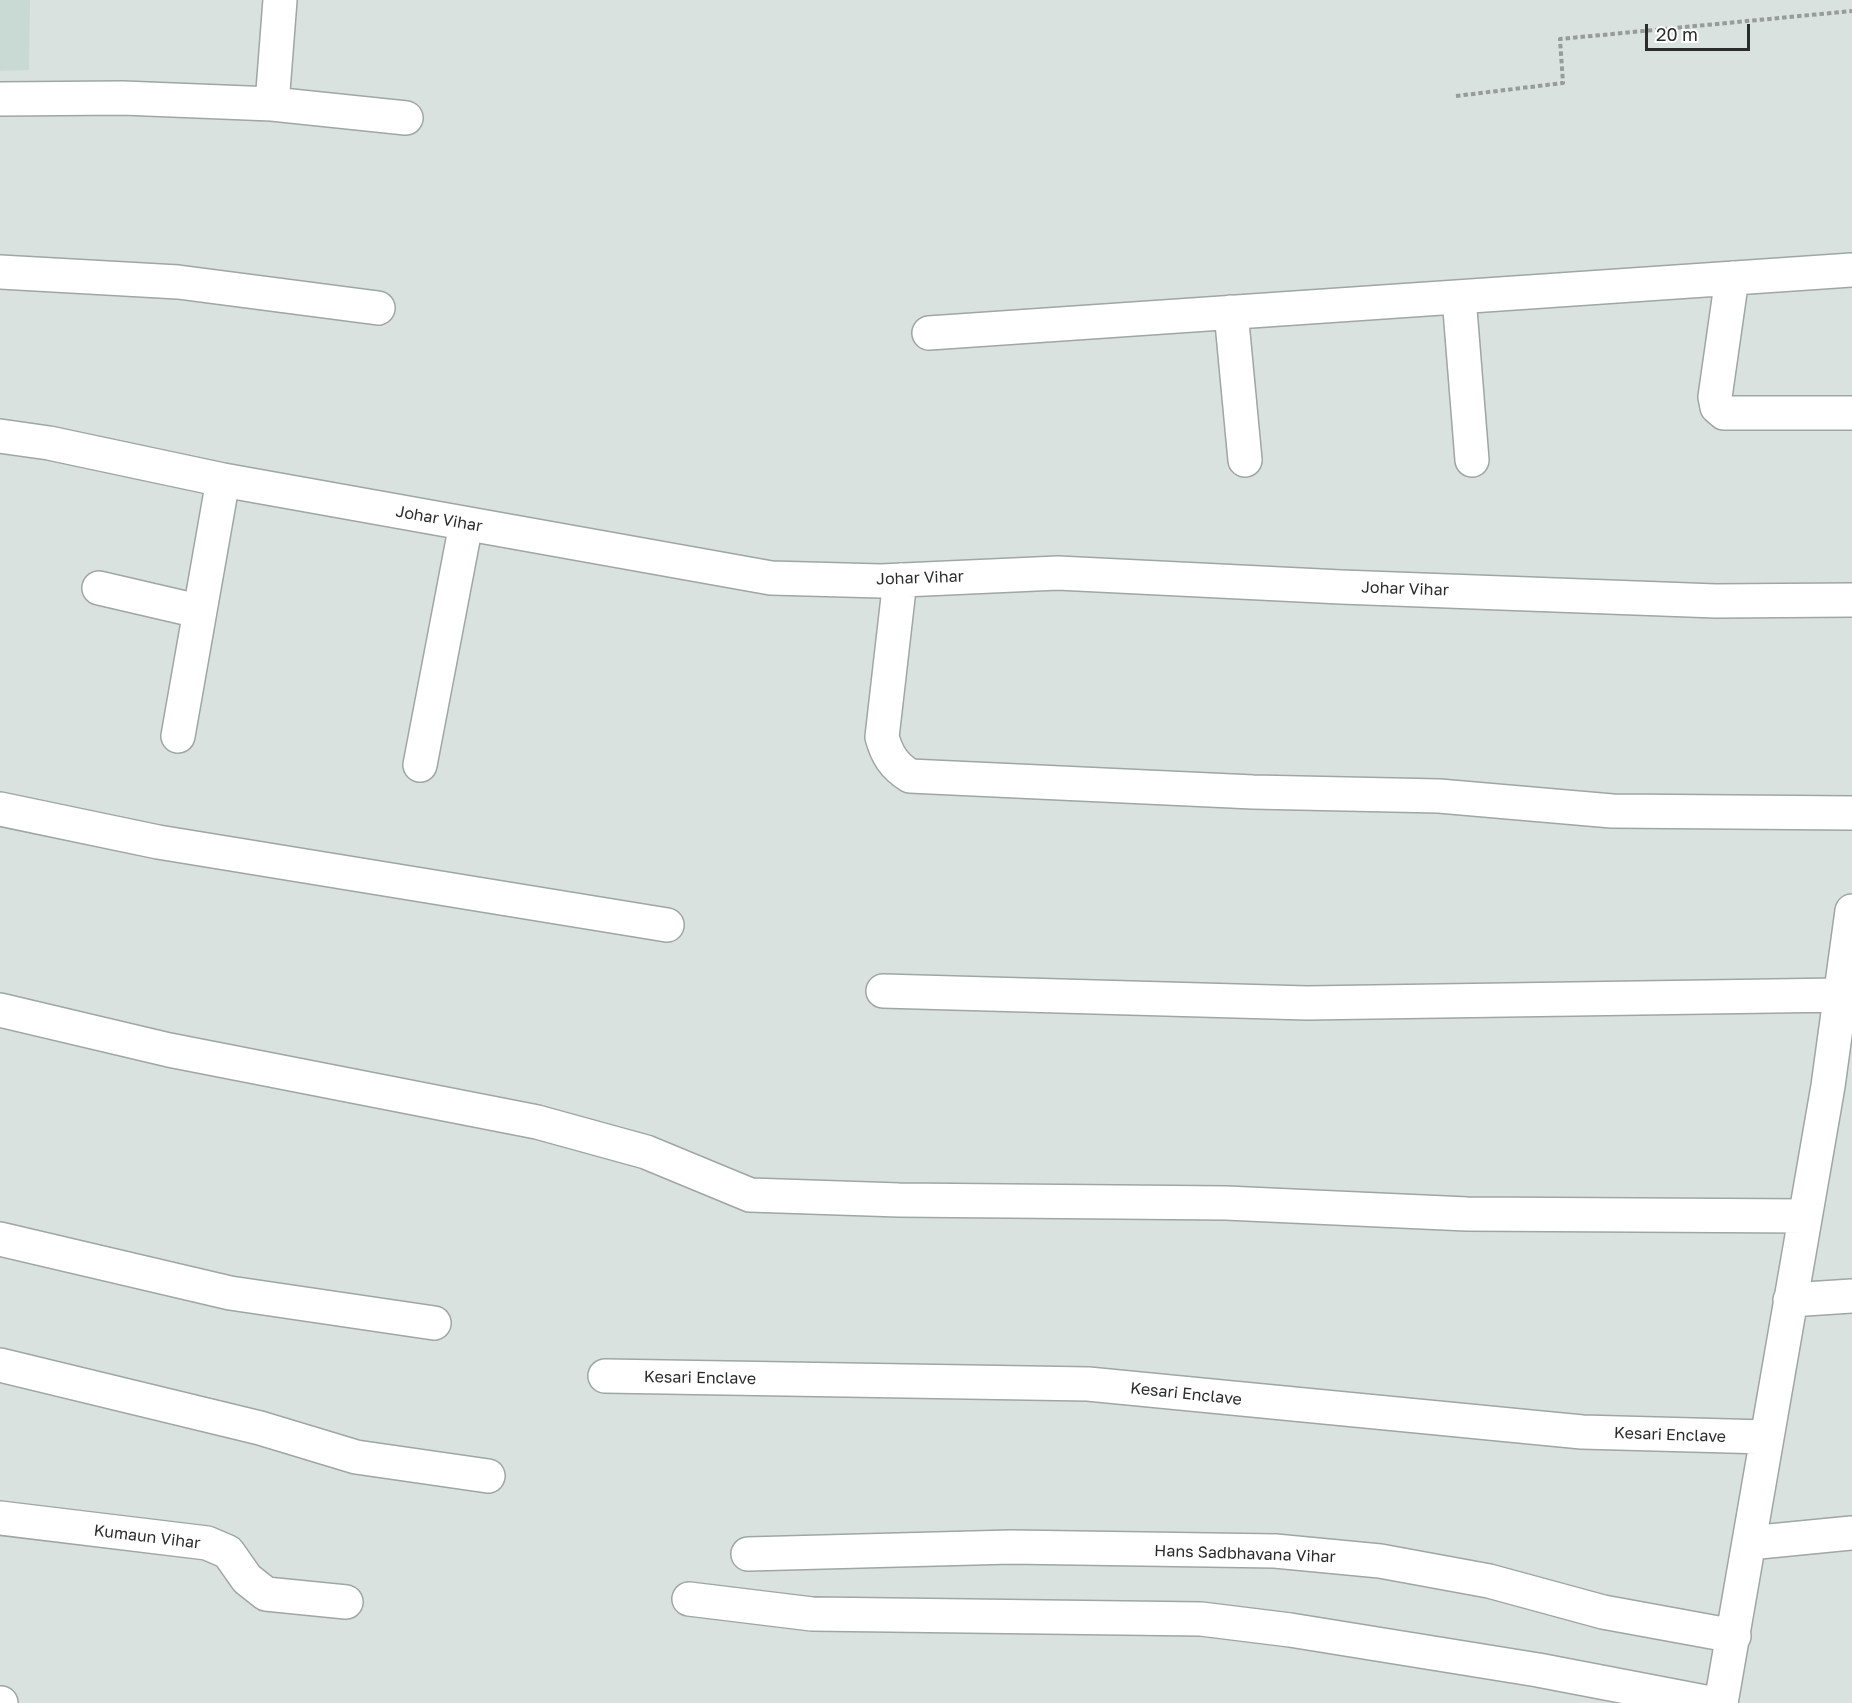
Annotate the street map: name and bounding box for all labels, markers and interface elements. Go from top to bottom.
scale bar [1648,12,1753,50]
text: 20 m [1656,23,1698,45]
street label: Johar Vihar [394,502,484,536]
street label: Johar Vihar [876,567,964,589]
street label: Johar Vihar [1361,578,1449,600]
street label: Kesari Enclave [644,1367,756,1389]
street label: Kesari Enclave [1129,1379,1243,1409]
street label: Kesari Enclave [1614,1423,1726,1447]
street label: Kumaun Vihar [93,1521,201,1553]
street label: Hans Sadbhavana Vihar [1154,1541,1336,1567]

